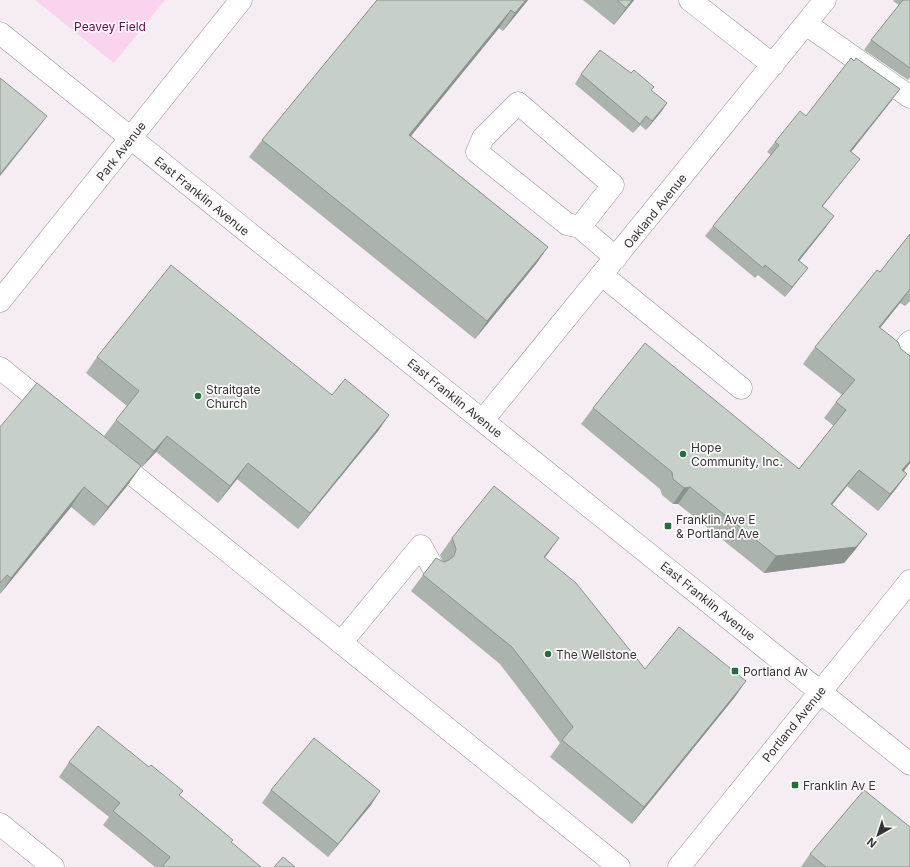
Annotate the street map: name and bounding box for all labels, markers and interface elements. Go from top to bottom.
park label: Peavey Field [74,19,146,34]
street label: Park Avenue [93,118,149,184]
street label: East Franklin Avenue [152,153,252,239]
street label: Oakland Avenue [620,170,690,252]
street label: East Franklin Avenue [405,355,505,441]
place label: Straitgate Church [206,382,261,411]
marker: Straitgate Church [193,391,203,401]
place label: Hope Community, Inc. [691,440,783,469]
marker: Hope Community, Inc. [678,449,688,459]
place label: Franklin Ave E & Portland Ave [676,512,759,541]
marker: Franklin Ave E & Portland Ave [663,521,673,531]
street label: East Franklin Avenue [658,558,758,644]
place label: The Wellstone [556,647,637,662]
marker: The Wellstone [543,649,553,659]
place label: Portland Av [743,664,808,679]
marker: Portland Av [730,666,740,676]
street label: Portland Avenue [759,683,829,765]
place label: Franklin Av E [803,778,876,793]
marker: Franklin Av E [790,780,800,790]
north arrow [858,815,898,855]
text: N [864,835,879,851]

